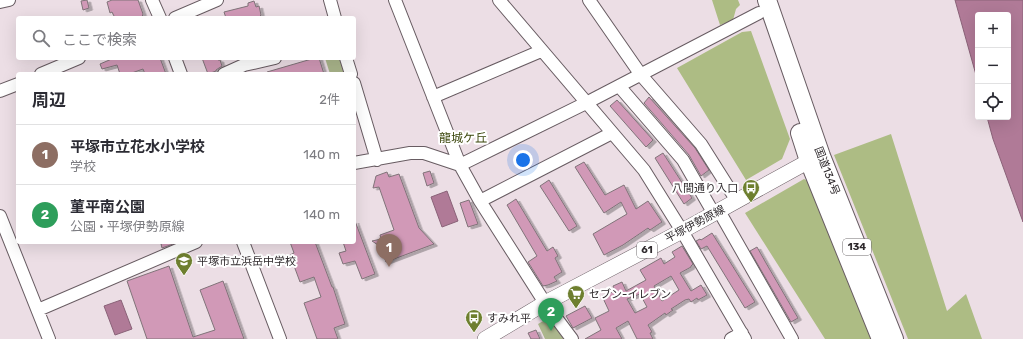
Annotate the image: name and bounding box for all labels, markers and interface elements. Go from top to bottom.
map controls [975,12,1011,120]
button: + [975,12,1011,48]
search box [16,16,356,60]
icon: search [30,27,52,49]
text: ここで検索 [62,31,137,49]
button: − [975,48,1011,84]
button: locate [975,84,1011,120]
text: 周辺 [32,90,66,110]
text: 2件 [319,92,340,107]
district label: 龍城ケ丘 [439,131,487,145]
text: 平塚市立花水小学校 [70,138,205,156]
street label: 国道134号 [812,145,842,197]
text: 1 [42,147,48,162]
text: 140 m [303,147,340,162]
your location [513,150,533,170]
text: 学校 [70,159,96,174]
bus stop icon: 八間通り入口 [741,178,761,203]
place label: 八間通り入口 [672,182,738,195]
text: 菫平南公園 [70,198,145,216]
street label: 平塚伊勢原線 [663,203,727,245]
text: 2 [41,207,49,222]
text: 140 m [303,207,340,222]
text: 公園 · 平塚伊勢原線 [70,219,185,234]
pin: 1 [376,234,402,267]
road number: 134 [843,239,871,255]
road number: 61 [637,242,657,258]
school or university icon: 平塚市立浜岳中学校 [174,251,194,276]
place label: 平塚市立浜岳中学校 [197,255,296,268]
supermarket icon: セブン-イレブン [566,284,586,309]
place label: セブン-イレブン [589,288,671,301]
pin: 2 [538,298,564,331]
bus stop icon: すみれ平 [464,308,484,333]
place label: すみれ平 [487,312,531,325]

